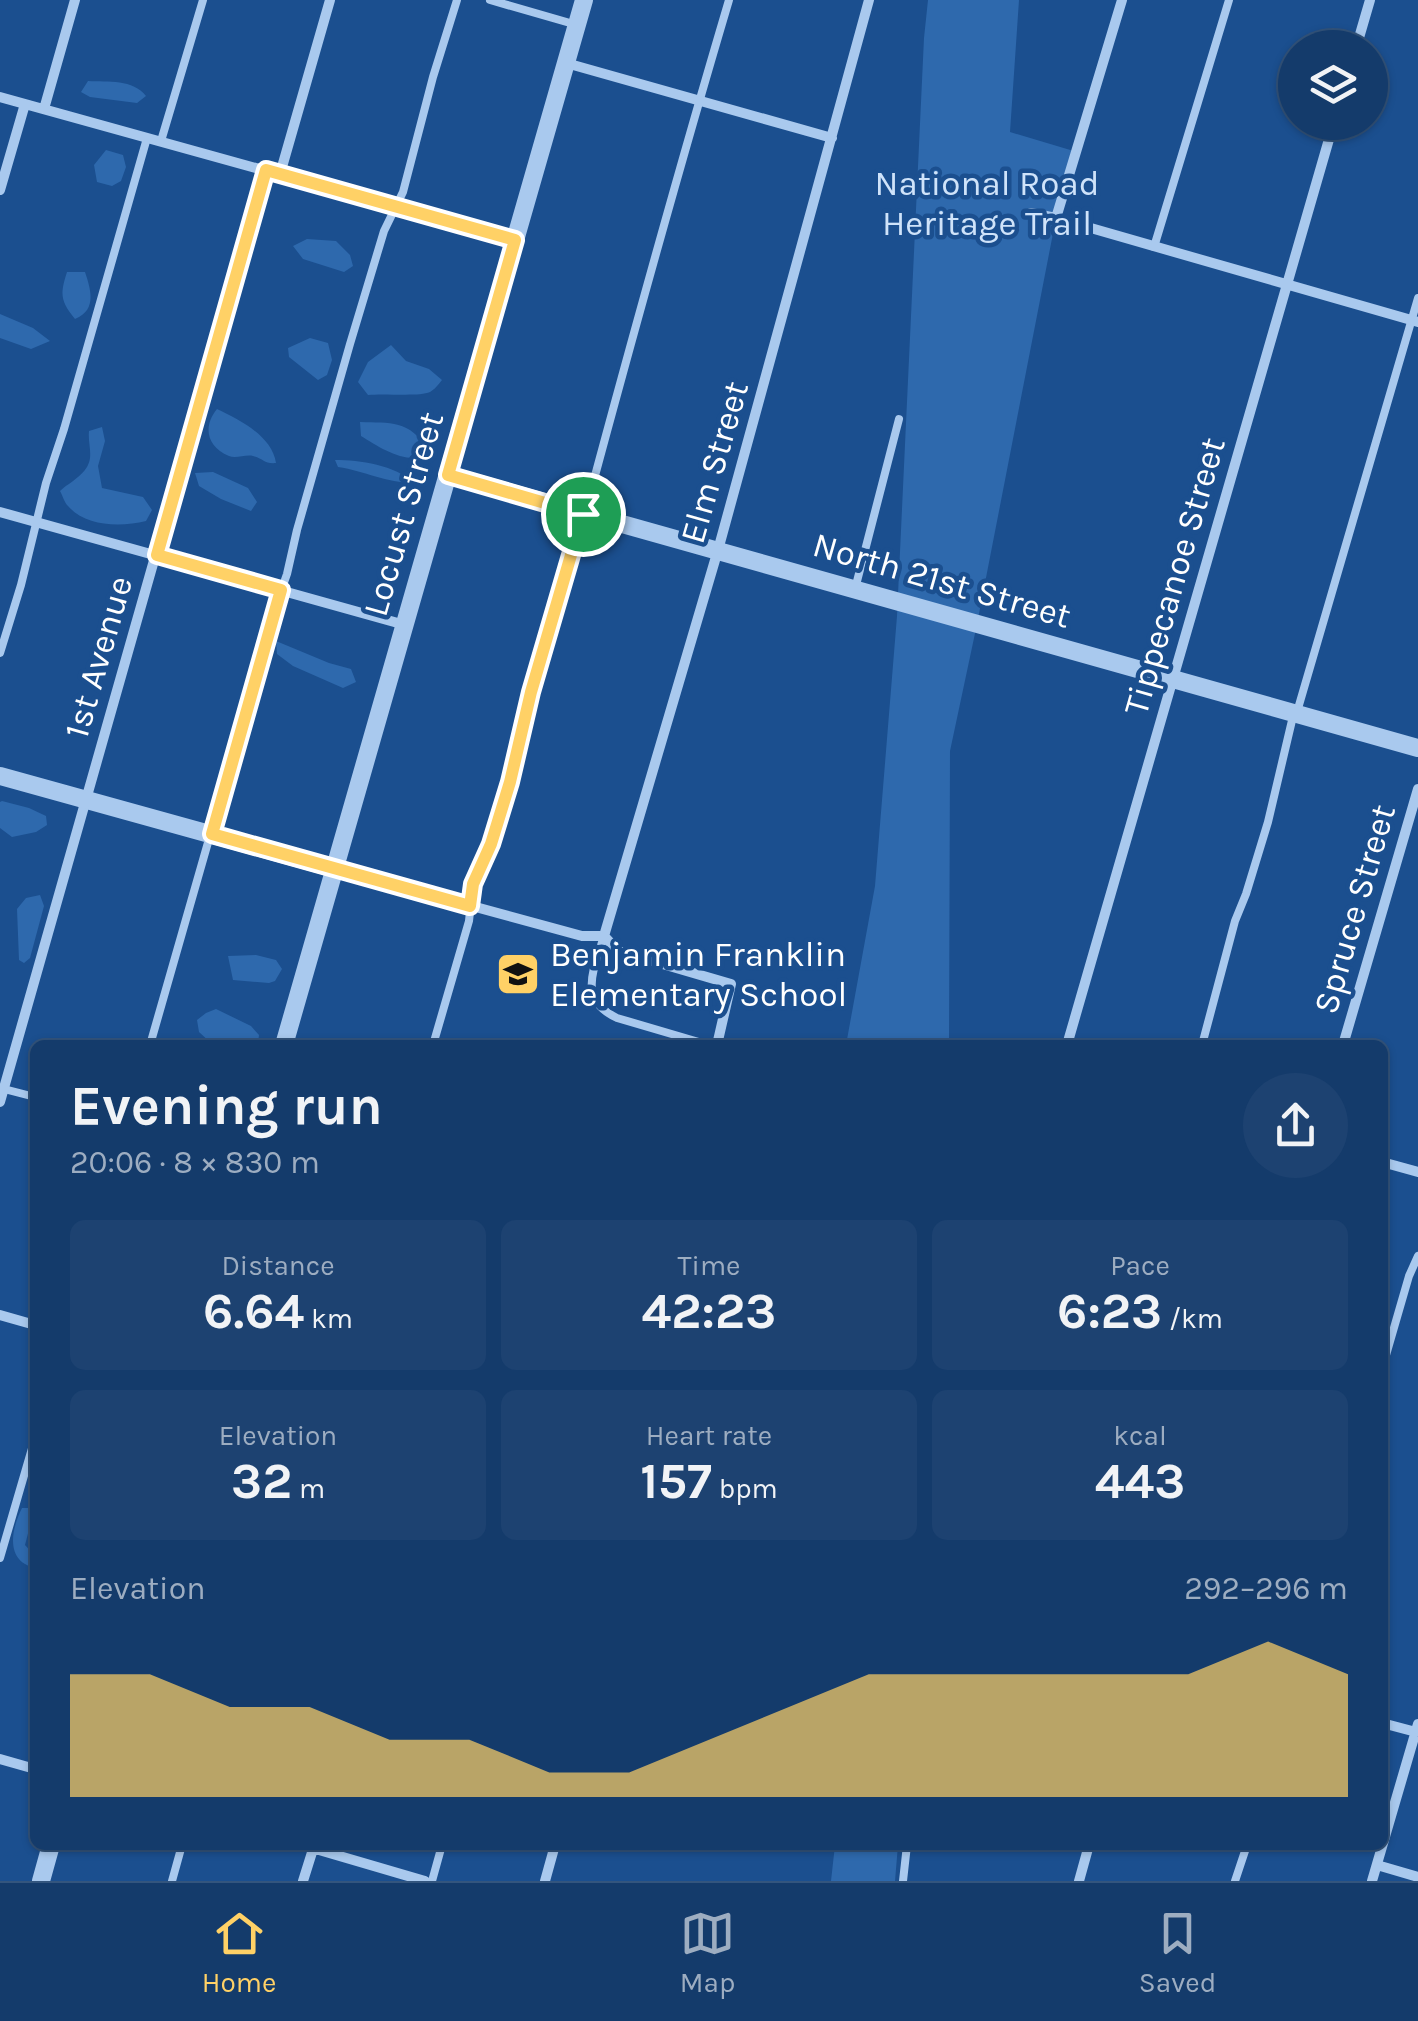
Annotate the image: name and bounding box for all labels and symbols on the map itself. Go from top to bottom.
park label: National Road Heritage Trail [875,163,1100,244]
street label: Elm Street [672,376,757,548]
street label: Locust Street [355,407,452,621]
street label: Tippecanoe Street [1115,433,1234,720]
pin [541,472,626,557]
street label: North 21st Street [808,524,1075,637]
street label: 1st Avenue [56,571,141,743]
street label: Spruce Street [1305,800,1404,1019]
place label: Benjamin Franklin Elementary School [550,934,847,1015]
school or university icon: Benjamin Franklin Elementary School [495,951,541,997]

